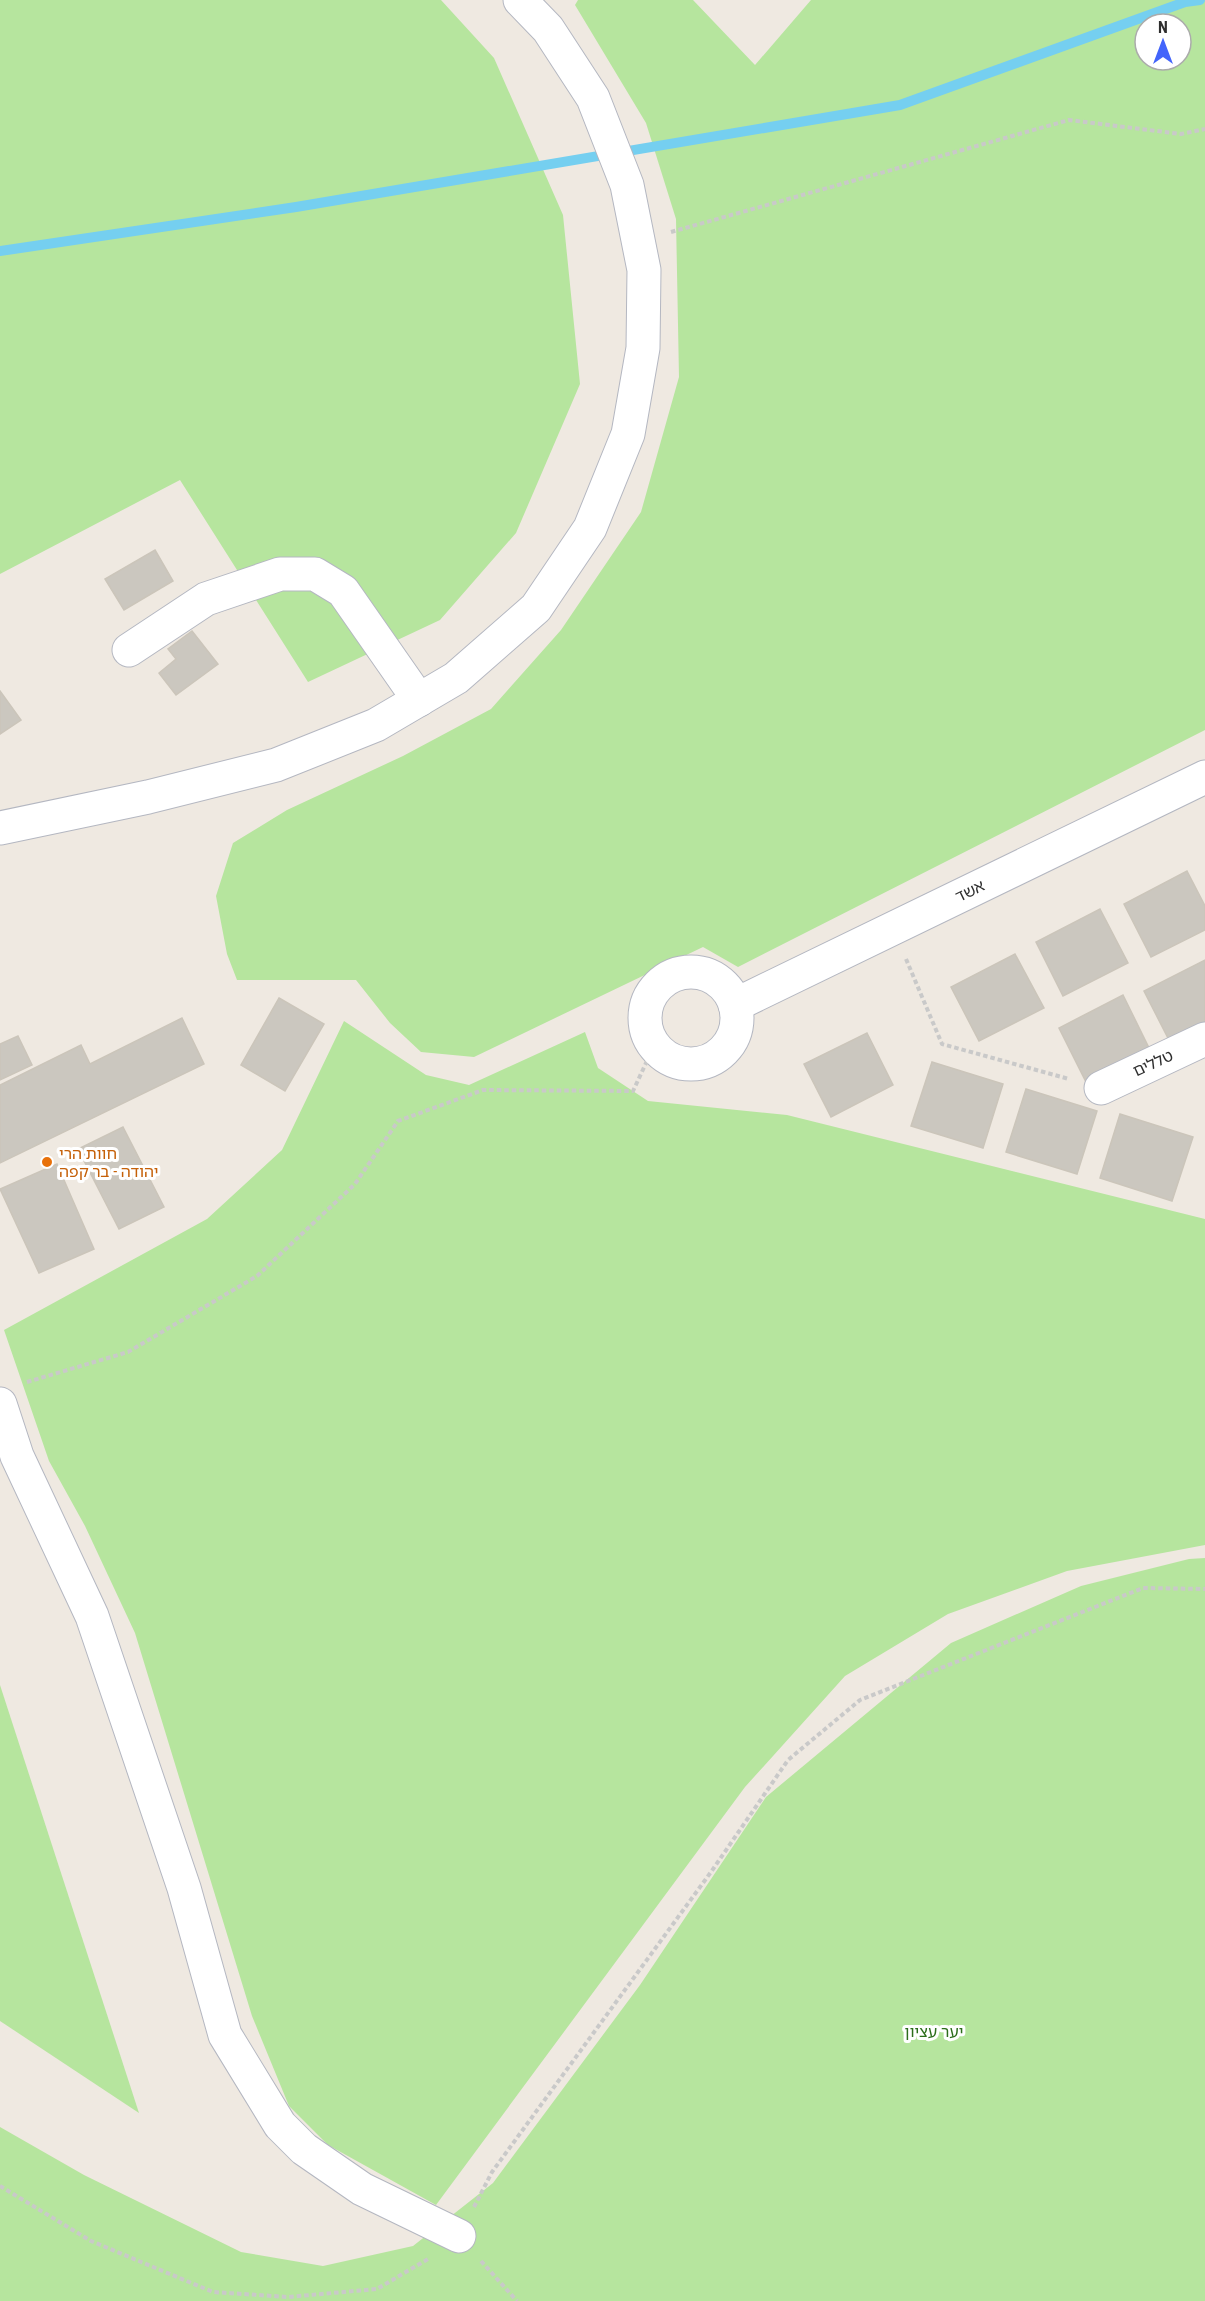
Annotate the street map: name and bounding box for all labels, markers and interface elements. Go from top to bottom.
north arrow [1133,12,1193,72]
text: N [1158,18,1168,37]
street label: אשד [952,876,988,906]
street label: טללים [1130,1046,1176,1080]
place label: חוות הרי יהודה - בר קפה [59,1144,158,1181]
marker: חוות הרי יהודה - בר קפה [40,1155,54,1169]
park label: יער עציון [904,2022,964,2041]

